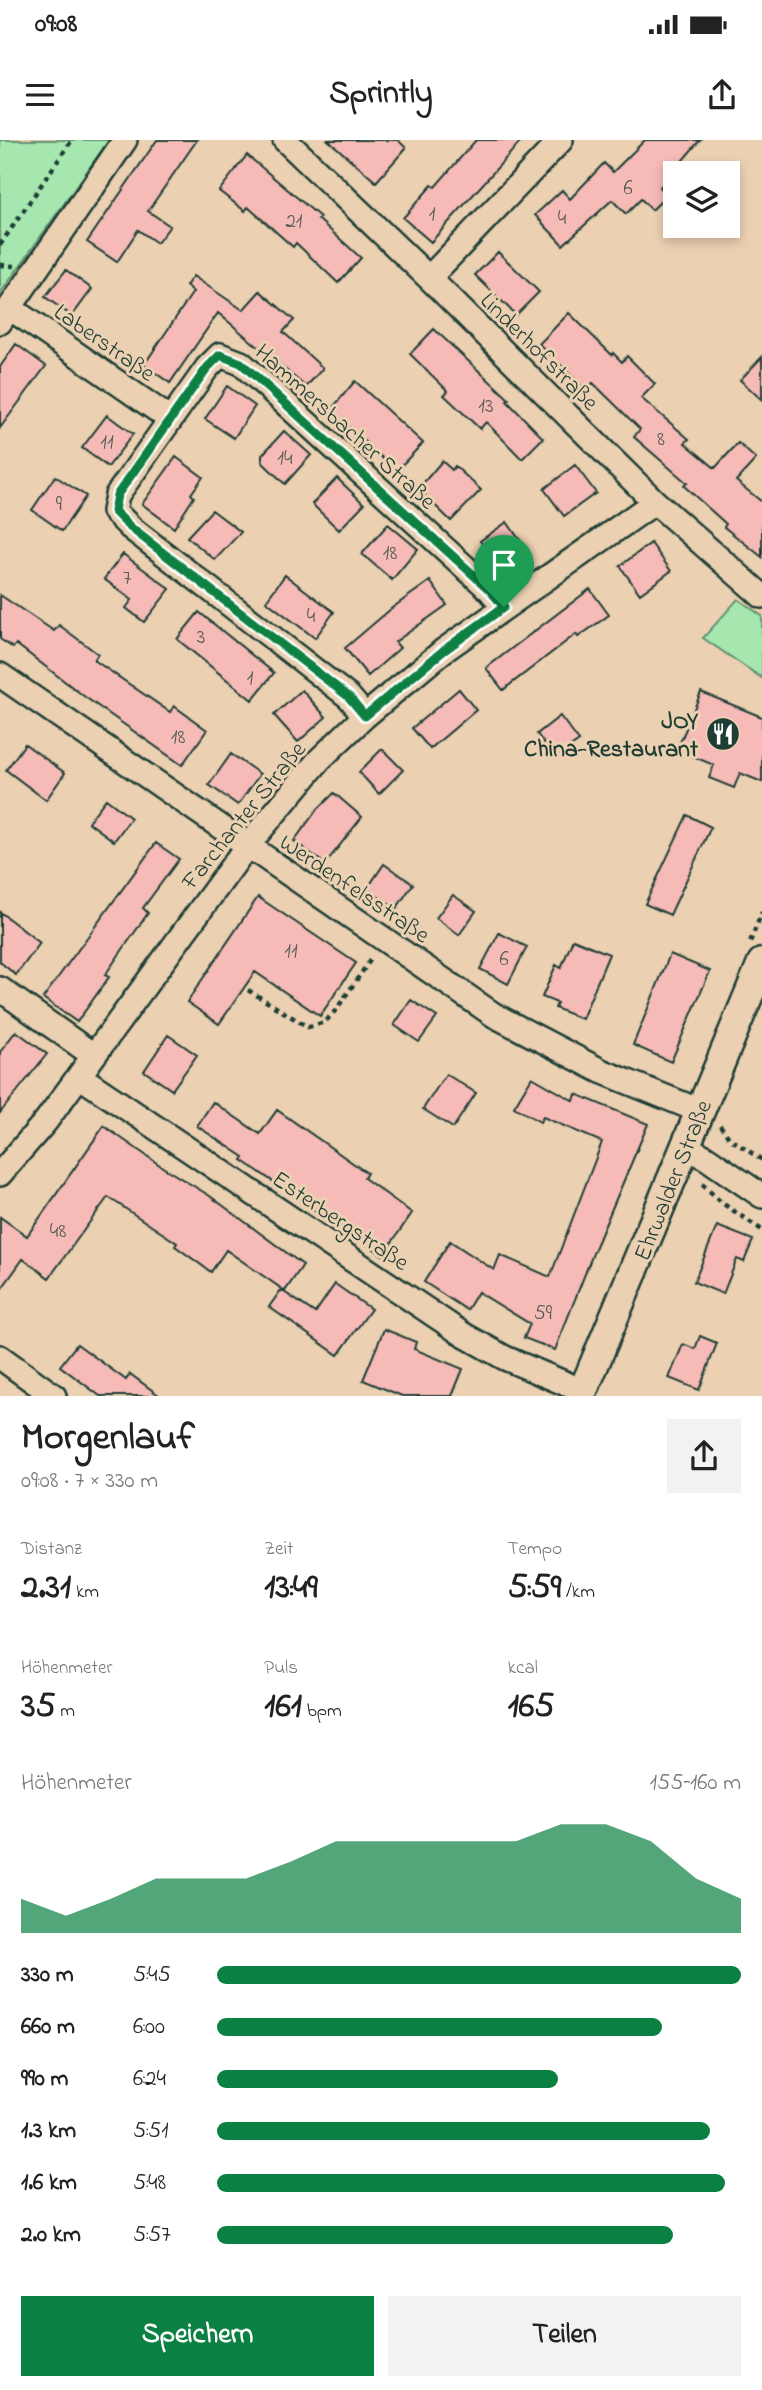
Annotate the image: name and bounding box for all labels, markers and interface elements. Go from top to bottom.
text: 09:08 [35,6,77,44]
text: Sprintly [329,71,433,118]
icon: menu [21,76,59,114]
icon: share [703,76,741,114]
map controls [663,161,740,238]
button: layers [663,161,740,238]
house number: 6 [623,174,633,204]
house number: 1 [429,200,436,230]
house number: 4 [558,204,567,234]
house number: 21 [285,207,303,237]
street label: Linderhofstraße [471,285,606,420]
street label: Laberstraße [46,296,162,392]
street label: Hammersbacher Straße [246,337,443,519]
house number: 13 [478,392,494,422]
house number: 8 [657,425,665,455]
house number: 11 [100,428,114,458]
house number: 14 [277,444,293,474]
house number: 9 [56,490,63,520]
pin [474,535,534,607]
house number: 18 [383,539,397,569]
icon: arrive [485,546,523,584]
house number: 7 [123,564,132,594]
house number: 4 [307,602,316,632]
house number: 3 [197,623,205,653]
house number: 1 [247,664,254,694]
place label: JOY China-Restaurant [524,705,699,768]
restaurant icon: JOY China-Restaurant [704,715,742,753]
house number: 18 [171,723,185,753]
street label: Farchanter Straße [173,735,316,899]
street label: Werdenfelsstraße [271,827,436,954]
house number: 11 [284,937,298,967]
house number: 6 [499,945,509,975]
street label: Ehrwalder Straße [626,1095,723,1267]
street label: Esterbergstraße [264,1163,415,1281]
house number: 48 [50,1217,66,1247]
house number: 59 [534,1299,553,1329]
text: Morgenlauf [21,1411,195,1467]
button: share [667,1419,741,1493]
text: 09:08 · 7 × 330 m [21,1465,158,1498]
text: Distanz [21,1536,82,1563]
text: Zeit [264,1536,293,1563]
text: Tempo [508,1536,562,1563]
text: 2.31 [21,1563,71,1614]
text: 13:49 [264,1563,318,1614]
text: 5:59 [508,1563,561,1614]
text: km [71,1579,99,1606]
text: /km [561,1579,595,1606]
text: Höhenmeter [21,1655,112,1682]
text: Puls [264,1655,298,1682]
text: kcal [508,1655,538,1682]
text: 35 [21,1682,55,1733]
text: 161 [264,1682,302,1733]
text: 165 [508,1682,554,1733]
text: m [55,1698,75,1725]
text: bpm [302,1698,342,1725]
text: Höhenmeter [21,1767,132,1800]
text: 155–160 m [650,1767,741,1800]
text: 330 m [21,1959,74,1992]
text: 5:45 [133,1959,171,1992]
text: 660 m [21,2011,75,2044]
text: 6:00 [133,2011,165,2044]
text: 990 m [21,2063,68,2096]
text: 6:24 [133,2063,166,2096]
text: 1.3 km [21,2115,76,2148]
text: 5:51 [133,2115,169,2148]
text: 1.6 km [21,2167,77,2200]
text: 5:48 [133,2167,166,2200]
text: 2.0 km [21,2219,81,2252]
text: 5:57 [133,2219,171,2252]
button: Speichern [21,2296,374,2376]
button: Teilen [388,2296,741,2376]

